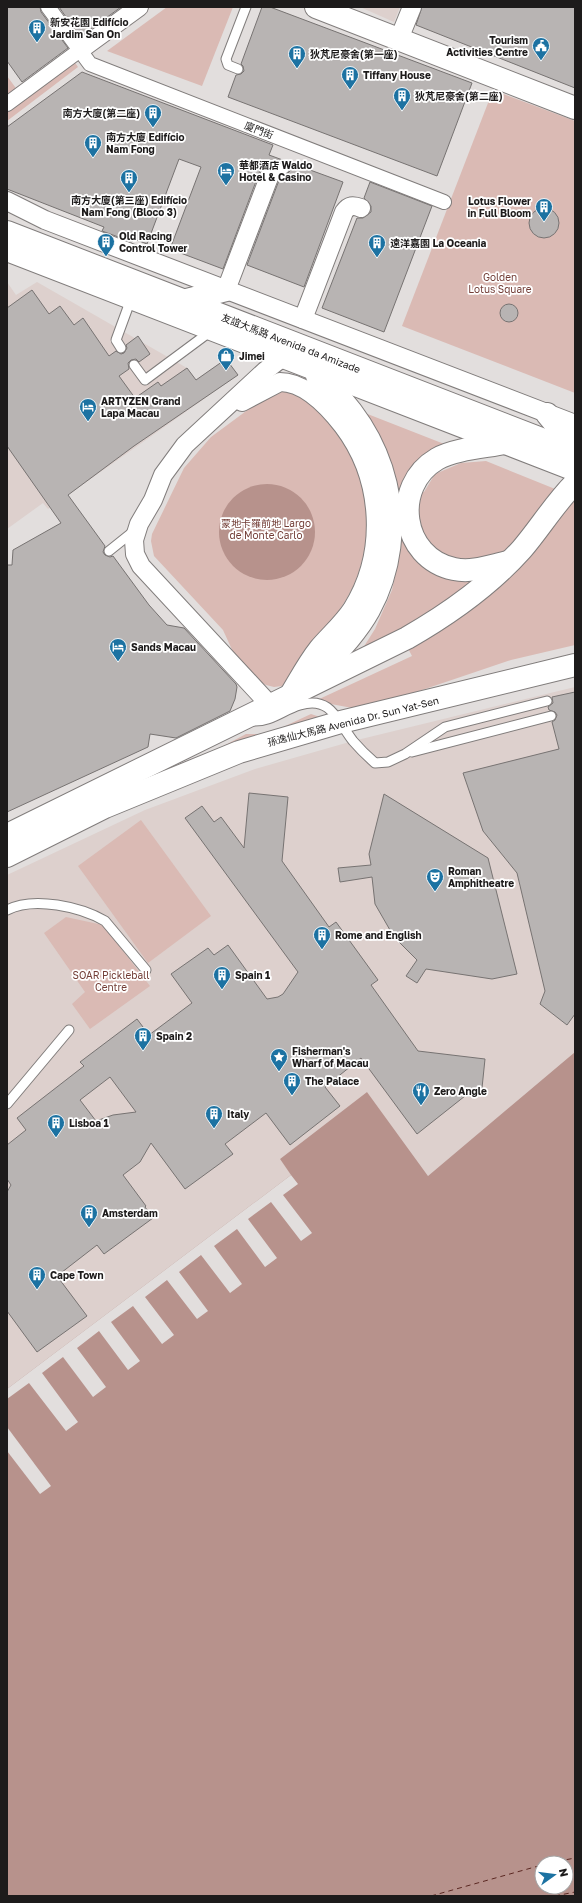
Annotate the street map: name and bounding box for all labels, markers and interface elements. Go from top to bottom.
place label: 新安花園 Edifício Jardim San On [50,16,128,40]
building icon: 新安花園 Edifício Jardim San On [27,18,47,43]
place label: Tourism Activities Centre [446,34,528,58]
public building icon: Tourism Activities Centre [531,36,551,61]
building icon: 狄芃尼豪舍(第一座) [287,44,307,69]
place label: 狄芃尼豪舍(第一座) [310,48,398,60]
building icon: Tiffany House [340,65,360,90]
place label: Tiffany House [363,69,431,81]
building icon: 狄芃尼豪舍(第二座) [392,86,412,111]
place label: 狄芃尼豪舍(第二座) [415,90,503,102]
building icon: 南方大廈(第二座) [143,103,163,128]
place label: 南方大廈(第二座) [62,107,140,119]
street label: 廈門街 [243,119,275,141]
place label: 南方大廈 Edifício Nam Fong [106,131,184,155]
building icon: 南方大廈 Edifício Nam Fong [83,133,103,158]
place label: 華都酒店 Waldo Hotel & Casino [239,159,312,183]
hotel icon: 華都酒店 Waldo Hotel & Casino [216,161,236,186]
building icon: 南方大廈(第三座) Edifício Nam Fong (Bloco 3) [119,168,139,193]
place label: 南方大廈(第三座) Edifício Nam Fong (Bloco 3) [71,194,187,218]
place label: Lotus Flower in Full Bloom [468,195,531,219]
building icon: Lotus Flower in Full Bloom [534,197,554,222]
place label: Old Racing Control Tower [119,230,188,254]
building icon: Old Racing Control Tower [96,232,116,257]
building icon: 遠洋嘉園 La Oceania [367,233,387,258]
place label: 遠洋嘉園 La Oceania [390,237,487,249]
park label: Golden Lotus Square [468,271,532,295]
street label: 友誼大馬路 Avenida da Amizade [220,311,362,375]
shop icon: Jimei [216,346,236,371]
place label: Jimei [239,350,265,362]
place label: ARTYZEN Grand Lapa Macau [101,395,181,419]
hotel icon: ARTYZEN Grand Lapa Macau [78,397,98,422]
park label: 蒙地卡羅前地 Largo de Monte Carlo [221,517,311,541]
hotel icon: Sands Macau [108,637,128,662]
place label: Sands Macau [131,641,196,653]
street label: 孫逸仙大馬路 Avenida Dr. Sun Yat-Sen [266,694,440,748]
place label: Roman Amphitheatre [448,865,514,889]
theatre icon: Roman Amphitheatre [425,867,445,892]
building icon: Rome and English [312,925,332,950]
place label: Rome and English [335,929,422,941]
building icon: Spain 1 [212,965,232,990]
park label: SOAR Pickleball Centre [72,969,150,993]
place label: Spain 1 [235,969,270,981]
building icon: Spain 2 [133,1026,153,1051]
place label: Spain 2 [156,1030,192,1042]
place label: Fisherman's Wharf of Macau [292,1045,368,1069]
place icon: Fisherman's Wharf of Macau [269,1047,289,1072]
building icon: The Palace [282,1071,302,1096]
place label: The Palace [305,1075,359,1087]
restaurant icon: Zero Angle [411,1081,431,1106]
place label: Zero Angle [434,1085,487,1097]
building icon: Italy [204,1104,224,1129]
place label: Italy [227,1108,249,1120]
building icon: Lisboa 1 [46,1113,66,1138]
place label: Lisboa 1 [69,1117,109,1129]
building icon: Amsterdam [79,1203,99,1228]
place label: Amsterdam [102,1207,158,1219]
building icon: Cape Town [27,1265,47,1290]
place label: Cape Town [50,1269,103,1281]
north arrow [534,1855,574,1895]
text: N [557,1867,572,1878]

